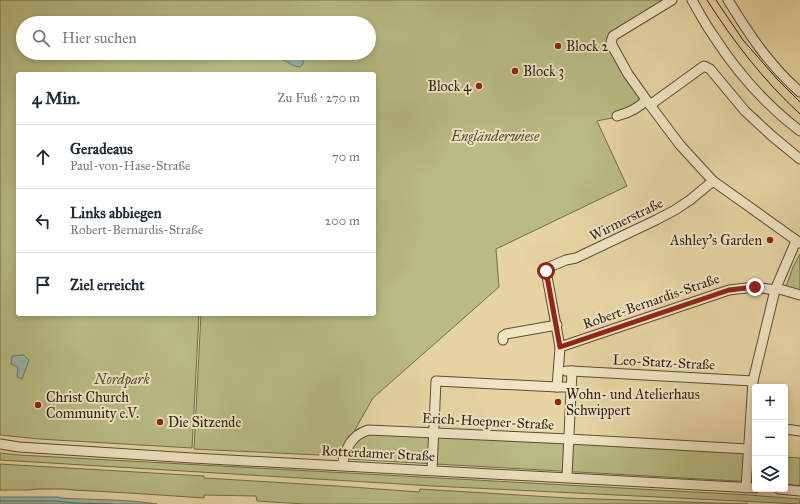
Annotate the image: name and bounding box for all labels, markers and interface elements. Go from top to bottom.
search box [16,16,376,60]
icon: search [30,27,52,49]
text: Hier suchen [62,29,137,47]
place label: Block 2 [566,38,609,55]
marker: Block 2 [553,41,563,51]
place label: Block 3 [523,63,564,80]
marker: Block 3 [510,66,520,76]
place label: Block 4 [428,78,472,95]
marker: Block 4 [474,81,484,91]
text: 4 Min. [32,88,80,109]
text: Zu Fuß · 270 m [277,90,360,106]
park label: Engländerwiese [450,128,540,145]
text: Geradeaus [70,140,133,158]
icon: ahead [32,146,54,168]
text: 70 m [332,149,360,165]
text: Paul-von-Hase-Straße [70,158,190,174]
street label: Wirmerstraße [587,194,666,245]
text: Links abbiegen [70,204,162,222]
icon: left [32,210,54,232]
text: 200 m [325,213,360,229]
text: Robert-Bernardis-Straße [70,222,203,238]
place label: Ashley's Garden [669,232,762,249]
marker: Ashley's Garden [765,235,775,245]
route start [537,262,555,280]
street label: Robert-Bernardis-Straße [581,270,722,333]
icon: arrive [32,274,54,296]
text: Ziel erreicht [70,276,145,294]
route end [746,278,764,296]
street label: Leo-Statz-Straße [612,351,716,374]
park label: Nordpark [93,371,150,389]
map controls [752,384,788,492]
button: + [752,384,788,420]
place label: Wohn- und Atelierhaus Schwippert [566,386,700,419]
place label: Christ Church Community e.V. [46,389,139,422]
marker: Wohn- und Atelierhaus Schwippert [553,397,563,407]
marker: Christ Church Community e.V. [33,400,43,410]
street label: Erich-Hoepner-Straße [422,410,555,433]
place label: Die Sitzende [168,414,241,431]
marker: Die Sitzende [155,417,165,427]
button: − [752,420,788,456]
street label: Rotterdamer Straße [321,442,435,465]
button: layers [752,456,788,492]

